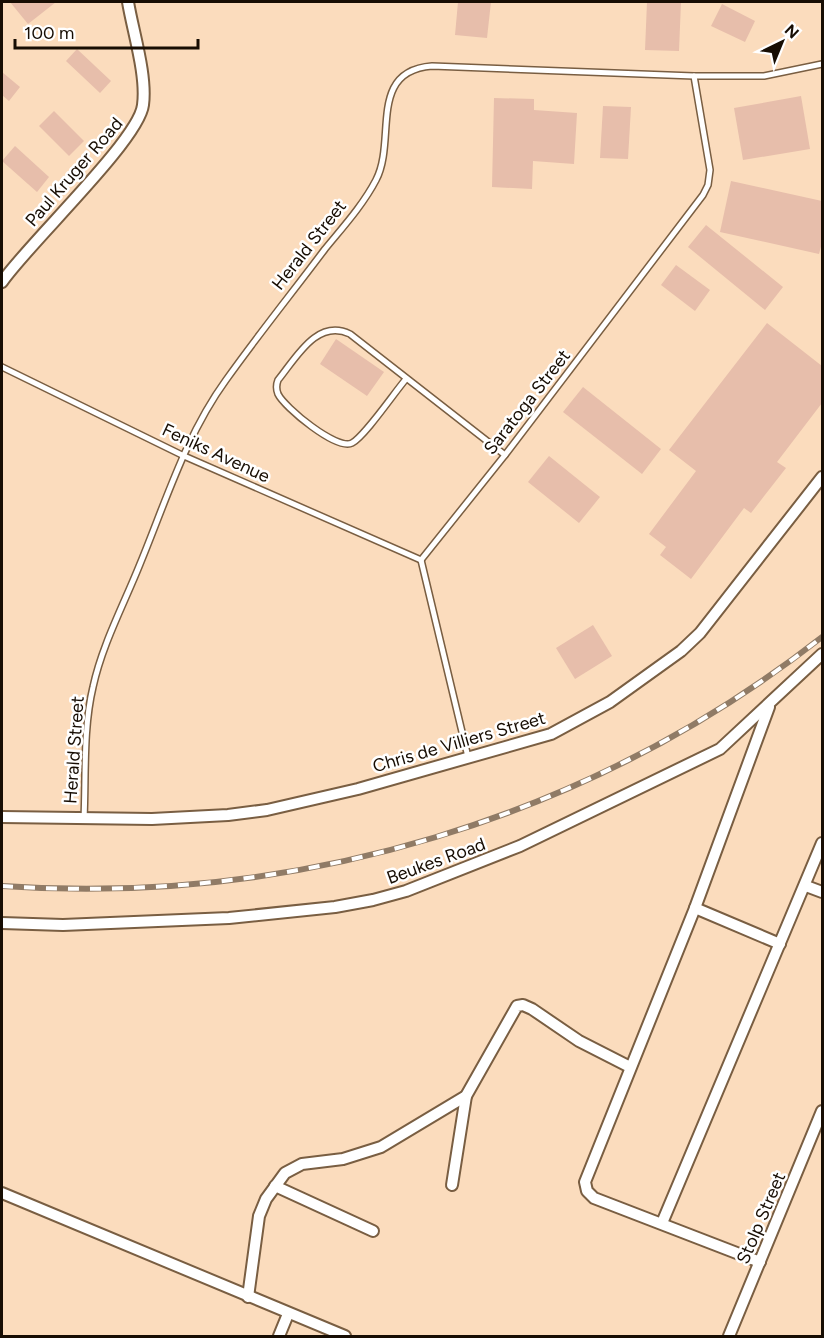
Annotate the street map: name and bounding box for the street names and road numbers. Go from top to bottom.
street label: Paul Kruger Road [21,113,127,231]
street label: Herald Street [267,196,351,294]
street label: Saratoga Street [479,345,575,459]
street label: Feniks Avenue [159,418,273,488]
street label: Herald Street [59,695,89,805]
street label: Chris de Villiers Street [370,707,548,777]
street label: Beukes Road [384,833,488,889]
street label: Stolp Street [732,1169,790,1267]

